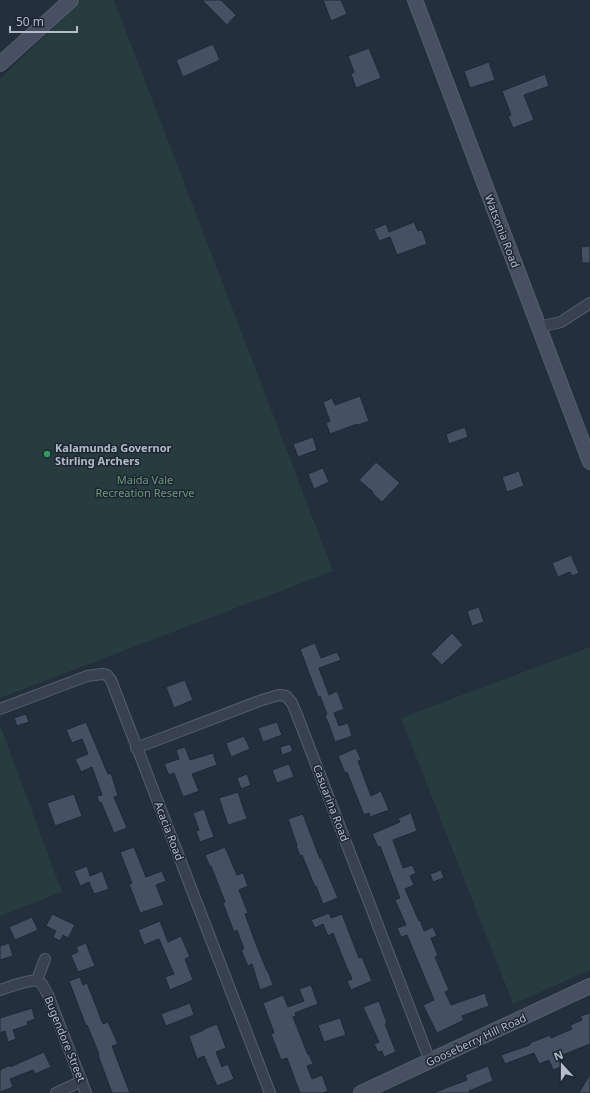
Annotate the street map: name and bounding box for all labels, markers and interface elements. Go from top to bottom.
scale bar [10,8,77,34]
text: 50 m [16,13,44,30]
street label: Watsonia Road [482,192,523,270]
place label: Kalamunda Governor Stirling Archers [55,440,172,468]
marker: Kalamunda Governor Stirling Archers [42,449,52,459]
park label: Maida Vale Recreation Reserve [96,472,195,500]
street label: Casuarina Road [310,762,353,843]
street label: Acacia Road [151,799,188,862]
street label: Bugendore Street [41,994,90,1084]
street label: Gooseberry Hill Road [423,1010,528,1069]
north arrow [542,1045,582,1085]
text: N [551,1047,565,1064]

